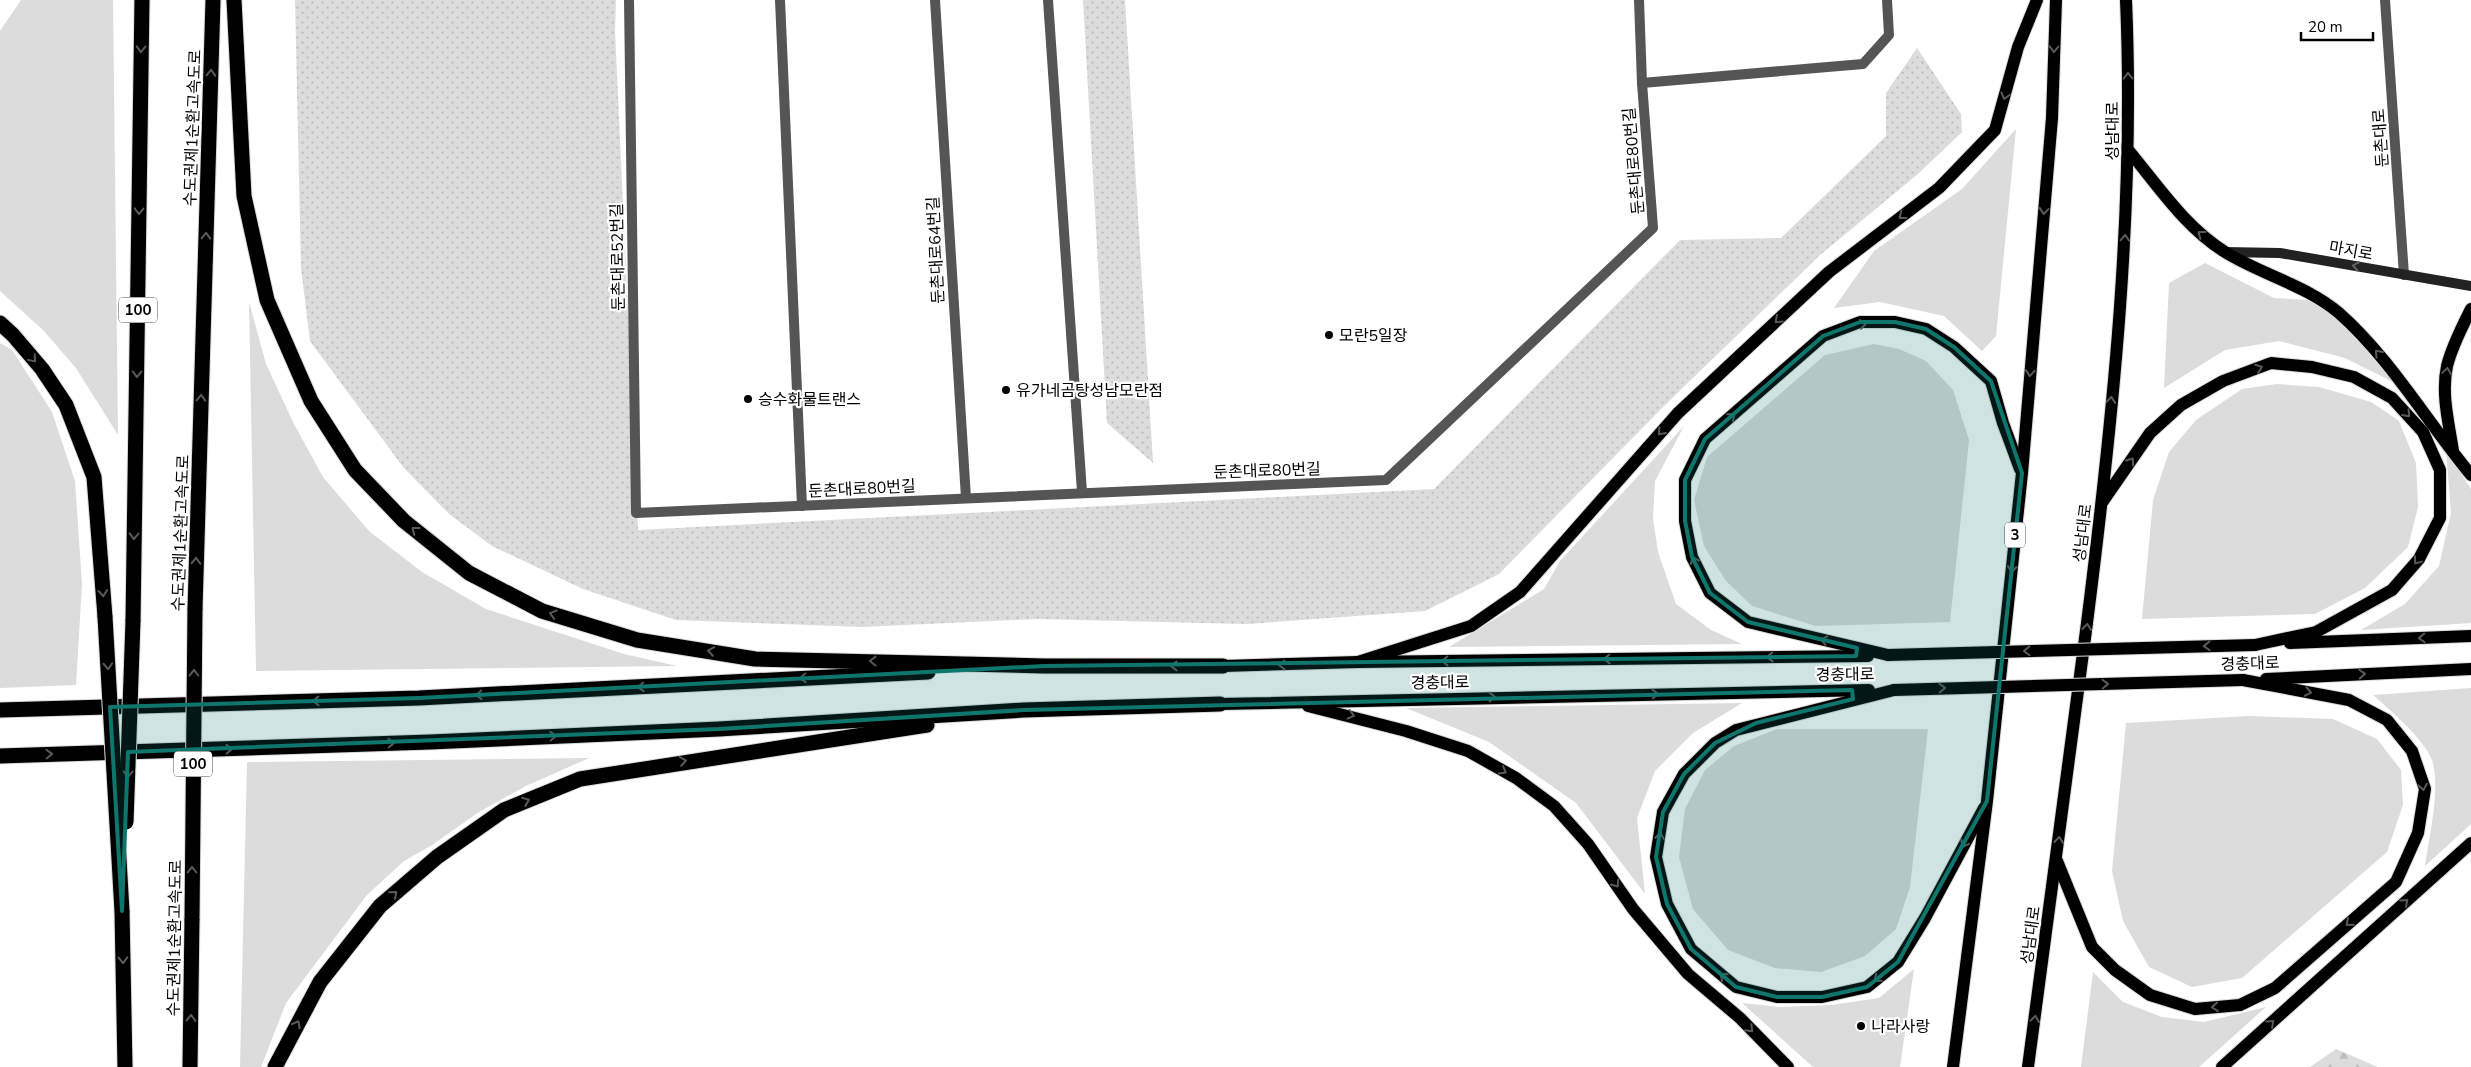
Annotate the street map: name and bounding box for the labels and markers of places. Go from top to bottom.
place label: 모란5일장 [1339,325,1408,347]
marker: 모란5일장 [1323,329,1335,341]
place label: 유가네곰탕성남모란점 [1016,380,1163,402]
marker: 유가네곰탕성남모란점 [1000,384,1012,396]
place label: 승수화물트랜스 [758,389,861,411]
marker: 승수화물트랜스 [742,393,754,405]
place label: 나라사랑 [1871,1016,1930,1038]
marker: 나라사랑 [1855,1020,1867,1032]

